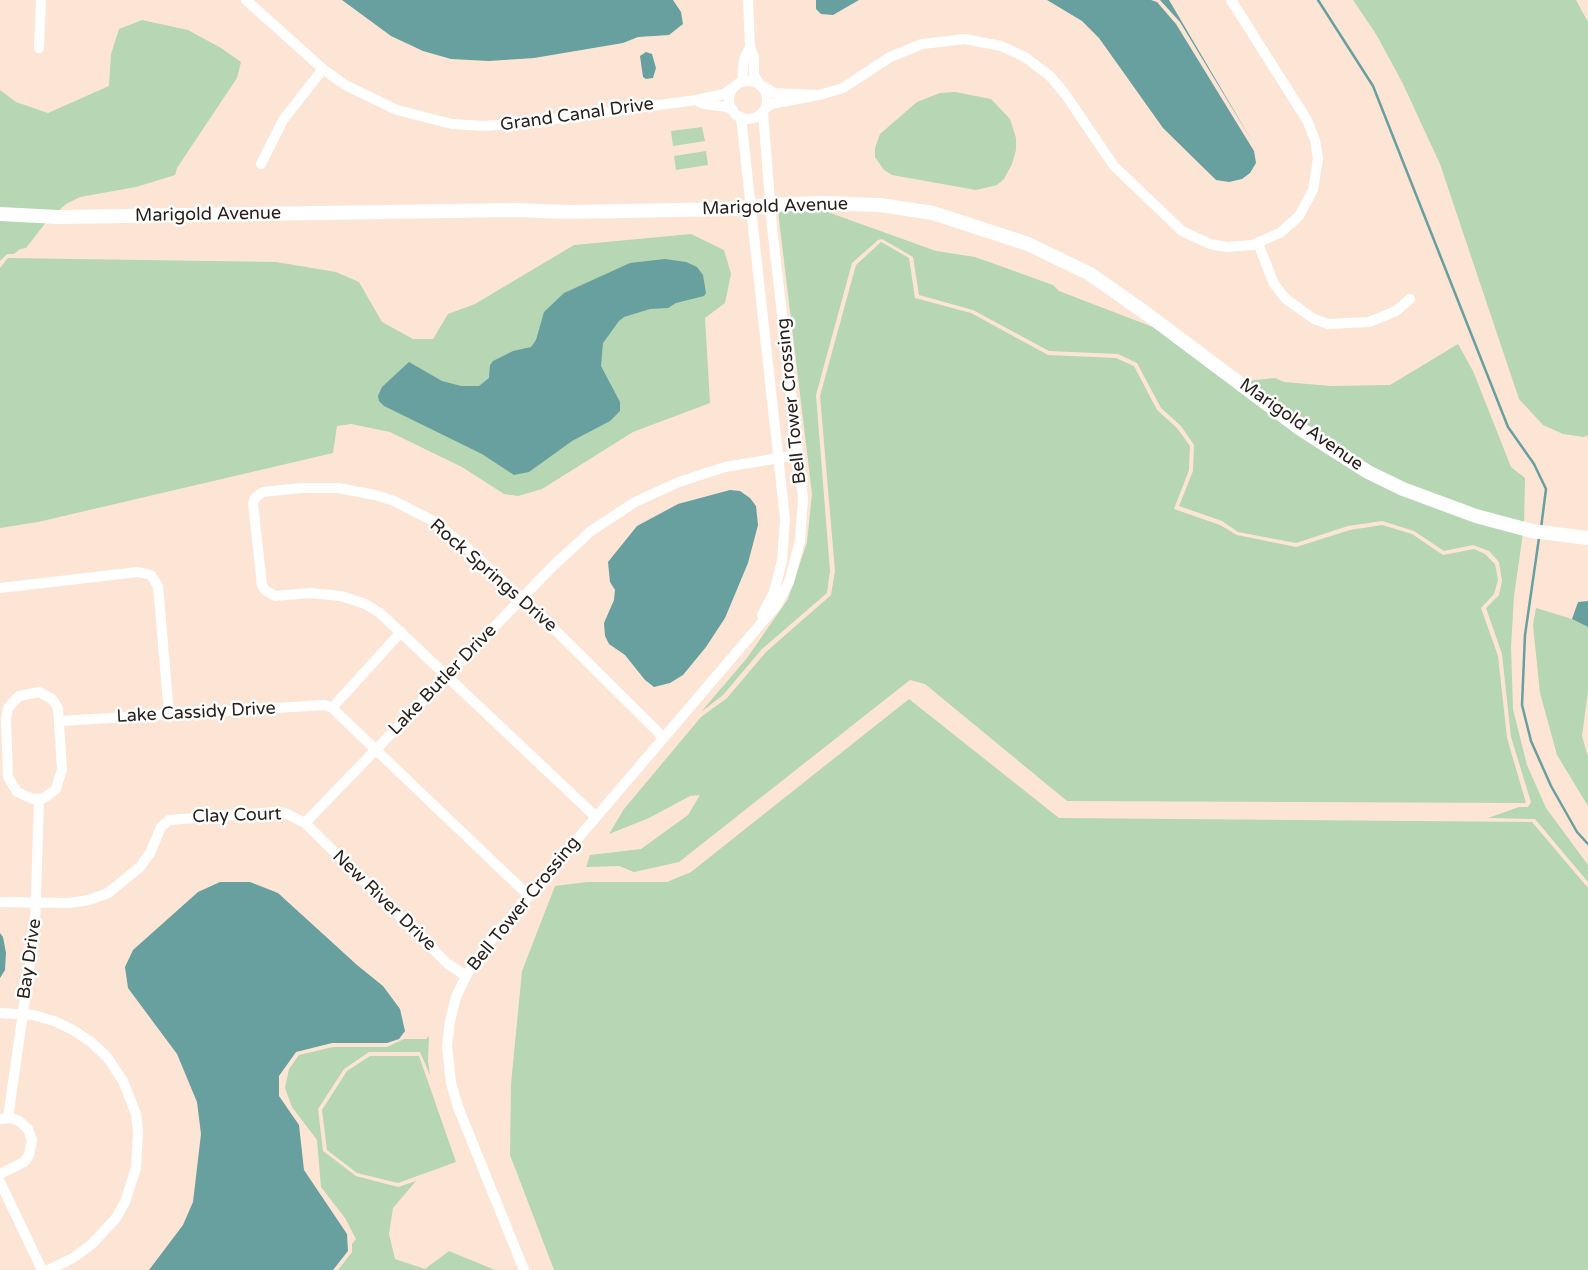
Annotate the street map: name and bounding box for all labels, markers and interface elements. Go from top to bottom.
street label: Grand Canal Drive [499,94,655,136]
street label: Marigold Avenue [702,194,848,220]
street label: Marigold Avenue [135,203,281,227]
street label: Bell Tower Crossing [773,317,811,485]
street label: Marigold Avenue [1235,374,1367,476]
street label: Rock Springs Drive [425,515,561,637]
street label: Lake Butler Drive [385,620,501,740]
street label: Lake Cassidy Drive [116,698,276,728]
street label: Clay Court [192,804,282,828]
street label: Bell Tower Crossing [463,832,585,976]
street label: New River Drive [328,846,440,956]
street label: Bay Drive [14,917,46,1001]

